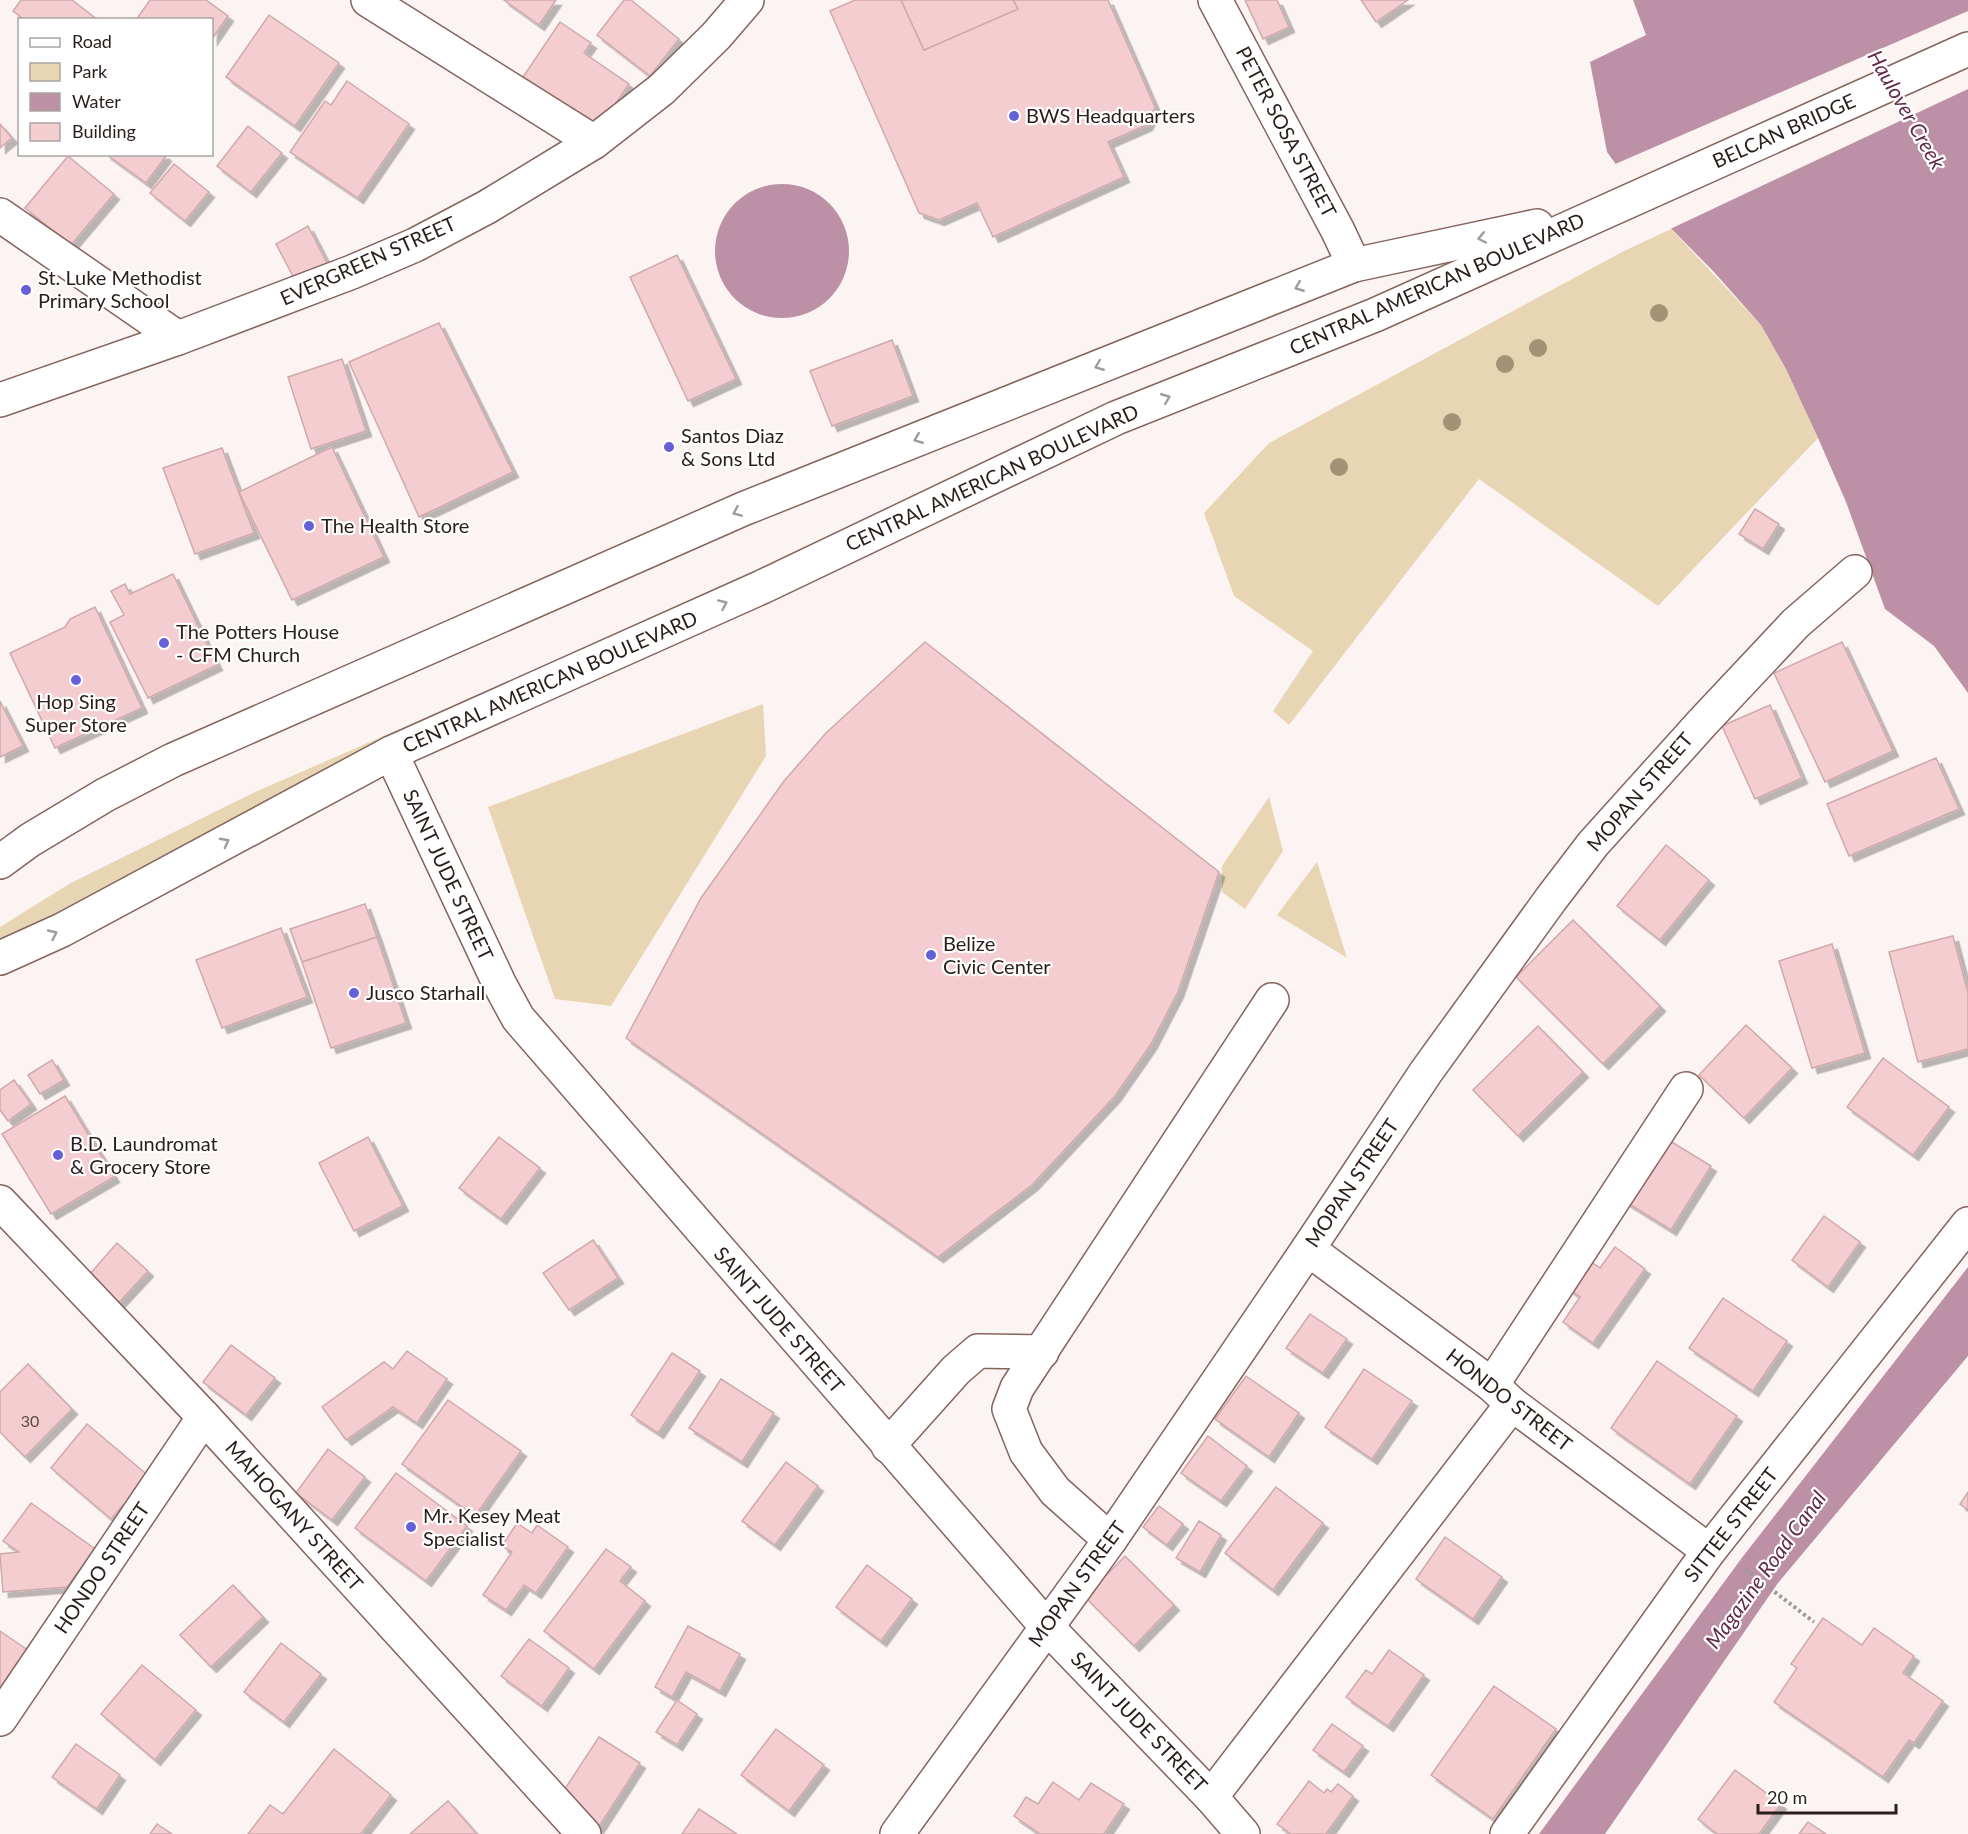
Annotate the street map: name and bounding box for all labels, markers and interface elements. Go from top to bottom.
legend [18,18,213,156]
text: Road [72,30,112,52]
street label: PETER SOSA STREET [1232,42,1342,221]
water label: Haulover Creek [1863,45,1952,174]
text: Park [72,60,108,82]
street label: BELCAN BRIDGE [1708,88,1859,172]
text: Water [72,90,121,112]
place label: BWS Headquarters [1026,103,1195,127]
marker: BWS Headquarters [1007,109,1021,123]
text: Building [72,120,136,142]
street label: CENTRAL AMERICAN BOULEVARD [1285,207,1588,359]
street label: EVERGREEN STREET [276,210,459,310]
one-way arrow [1477,231,1487,244]
place label: St. Luke Methodist Primary School [38,265,202,312]
one-way arrow [1295,280,1306,292]
marker: St. Luke Methodist Primary School [19,283,33,297]
one-way arrow [1094,359,1105,371]
one-way arrow [1160,393,1171,405]
street label: CENTRAL AMERICAN BOULEVARD [841,398,1142,556]
place label: Santos Diaz & Sons Ltd [681,423,784,470]
one-way arrow [913,432,924,444]
marker: Santos Diaz & Sons Ltd [662,440,676,454]
one-way arrow [732,504,743,516]
place label: The Health Store [321,513,469,537]
marker: The Health Store [302,519,316,533]
one-way arrow [717,600,728,612]
street label: CENTRAL AMERICAN BOULEVARD [398,605,701,757]
place label: The Potters House - CFM Church [176,619,339,666]
marker: The Potters House - CFM Church [157,636,171,650]
marker: Hop Sing Super Store [69,673,83,687]
place label: Hop Sing Super Store [25,689,127,736]
street label: MOPAN STREET [1581,727,1698,856]
street label: SAINT JUDE STREET [399,785,499,964]
one-way arrow [219,838,229,849]
one-way arrow [47,929,58,941]
place label: Belize Civic Center [943,931,1051,978]
marker: Belize Civic Center [924,948,938,962]
place label: Jusco Starhall [366,980,485,1004]
marker: Jusco Starhall [347,986,361,1000]
street label: MOPAN STREET [1299,1114,1403,1251]
place label: B.D. Laundromat & Grocery Store [70,1131,218,1178]
marker: B.D. Laundromat & Grocery Store [51,1148,65,1162]
street label: SAINT JUDE STREET [710,1241,850,1398]
street label: HONDO STREET [1442,1343,1577,1456]
house number: 30 [21,1411,39,1430]
street label: MAHOGANY STREET [221,1435,369,1595]
street label: SITTEE STREET [1678,1462,1782,1586]
water label: Magazine Road Canal [1699,1485,1830,1653]
street label: HONDO STREET [48,1497,154,1638]
place label: Mr. Kesey Meat Specialist [423,1503,561,1550]
street label: MOPAN STREET [1023,1516,1130,1651]
marker: Mr. Kesey Meat Specialist [404,1520,418,1534]
street label: SAINT JUDE STREET [1067,1646,1213,1797]
scale bar [1758,1777,1896,1815]
text: 20 m [1767,1786,1807,1808]

